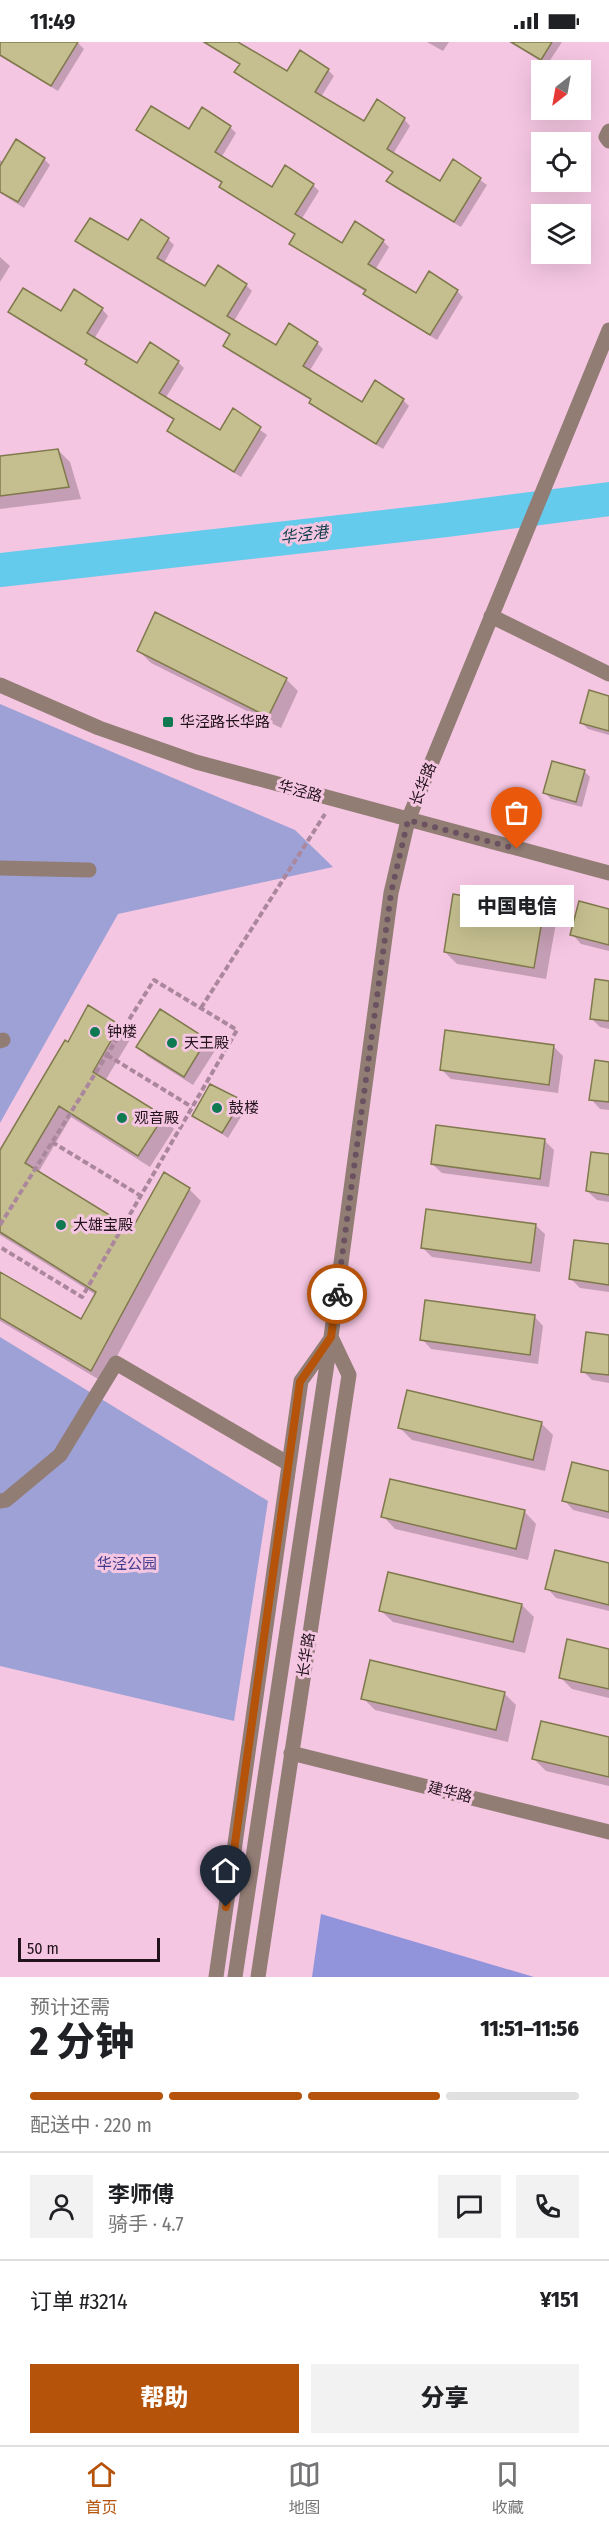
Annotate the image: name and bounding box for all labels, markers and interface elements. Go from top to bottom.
text: 11:49 [30,8,75,35]
north arrow [531,60,591,120]
map controls [531,60,591,264]
button: locate [531,132,591,192]
button: layers [531,204,591,264]
water label: 华泾港 [279,522,331,547]
place label: 华泾路长华路 [180,713,270,731]
marker: 华泾路长华路 [161,715,175,729]
street label: 长华路 [406,760,440,808]
street label: 华泾路 [276,776,324,806]
pin [491,787,542,849]
icon: bag [500,796,533,829]
callout: 中国电信 [460,885,574,927]
text: 中国电信 [477,894,557,918]
place label: 钟楼 [107,1023,137,1041]
marker: 钟楼 [88,1025,102,1039]
place label: 天王殿 [184,1034,229,1052]
marker: 天王殿 [165,1036,179,1050]
place label: 鼓楼 [229,1099,259,1117]
marker: 鼓楼 [210,1101,224,1115]
place label: 观音殿 [134,1109,179,1127]
marker: 观音殿 [115,1111,129,1125]
place label: 大雄宝殿 [73,1216,133,1234]
marker: 大雄宝殿 [54,1218,68,1232]
courier [307,1264,367,1324]
icon: bike [321,1278,354,1311]
park label: 华泾公园 [97,1555,157,1573]
street label: 长华路 [294,1631,318,1679]
street label: 建华路 [426,1778,474,1806]
pin [200,1845,251,1907]
icon: home [209,1854,242,1887]
scale bar [18,1935,160,1962]
text: 50 m [27,1939,59,1958]
text: 预计还需 [30,1995,110,2019]
text: 11:51–11:56 [480,2015,579,2042]
text: 2 分钟 [30,2019,134,2065]
text: 配送中 · 220 m [30,2113,152,2137]
button: person [30,2175,93,2238]
button: chat [438,2175,501,2238]
button: phone [516,2175,579,2238]
text: 李师傅 [108,2181,174,2208]
text: 骑手 · 4.7 [108,2212,184,2236]
text: ¥151 [540,2286,579,2313]
text: 订单 #3214 [30,2288,128,2315]
button: 帮助 [30,2364,299,2433]
button: 分享 [311,2364,579,2433]
tab: 首页 [85,2458,118,2518]
tab: 地图 [288,2458,321,2518]
tab: 收藏 [491,2458,524,2518]

